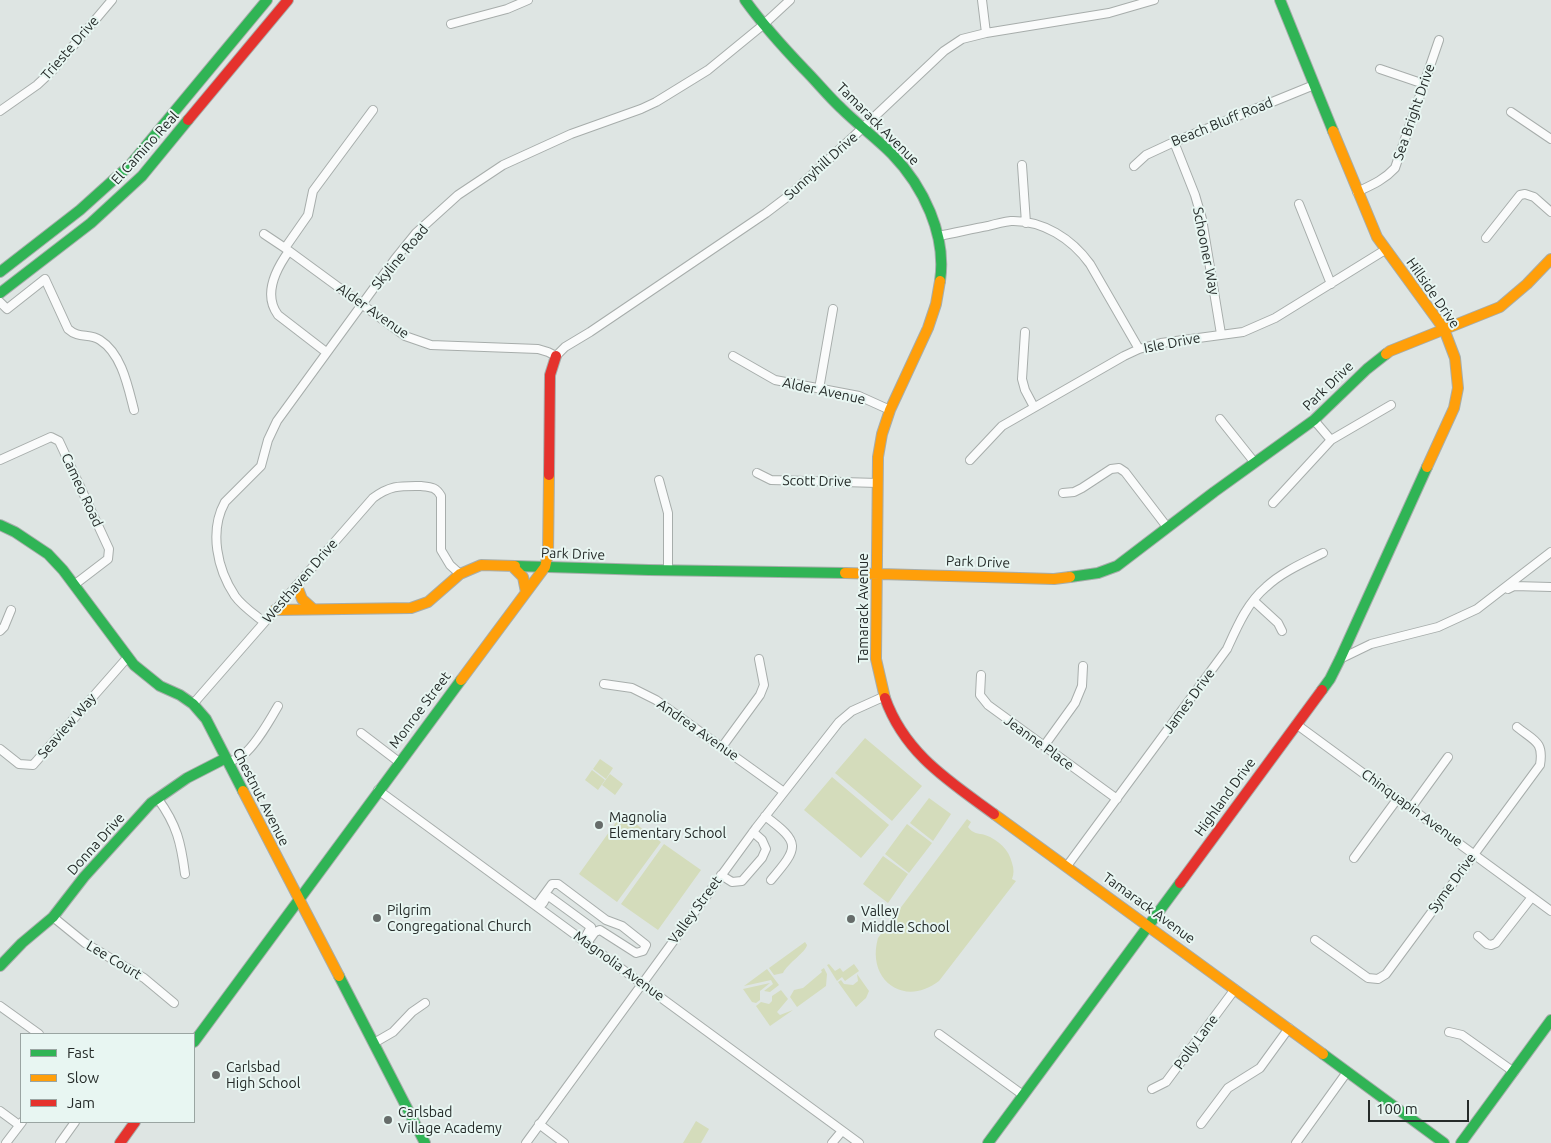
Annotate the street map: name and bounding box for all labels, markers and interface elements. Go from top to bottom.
street label: Trieste Drive [38,13,102,83]
street label: Sea Bright Drive [1390,62,1438,162]
street label: Tamarack Avenue [833,79,923,169]
street label: Beach Bluff Road [1169,94,1275,150]
street label: El Camino Real [108,108,182,188]
street label: Sunnyhill Drive [781,129,861,203]
street label: Schooner Way [1189,206,1223,296]
street label: Skyline Road [368,221,432,293]
street label: Hillside Drive [1403,255,1463,331]
street label: Alder Avenue [334,280,412,342]
street label: Isle Drive [1142,329,1202,357]
street label: Park Drive [1299,358,1357,414]
street label: Alder Avenue [781,374,867,408]
street label: Cameo Road [58,451,106,529]
street label: Scott Drive [782,472,852,490]
street label: Westhaven Drive [259,535,341,627]
street label: Park Drive [541,544,605,564]
street label: Park Drive [946,552,1010,572]
street label: Tamarack Avenue [855,553,871,663]
street label: James Drive [1160,665,1218,737]
street label: Monroe Street [386,668,454,752]
street label: Seaview Way [34,690,100,762]
street label: Andrea Avenue [654,696,742,764]
street label: Jeanne Place [1001,712,1077,774]
street label: Chestnut Avenue [229,745,293,849]
street label: Highland Drive [1191,755,1259,839]
street label: Chinquapin Avenue [1358,766,1466,850]
place label: Magnolia Elementary School [609,809,726,842]
street label: Donna Drive [64,810,128,878]
marker: Magnolia Elementary School [593,819,605,831]
street label: Syme Drive [1425,850,1479,916]
street label: Tamarack Avenue [1100,869,1198,947]
street label: Valley Street [665,873,725,947]
place label: Pilgrim Congregational Church [387,902,532,934]
place label: Valley Middle School [861,903,949,936]
marker: Pilgrim Congregational Church [371,912,383,924]
marker: Valley Middle School [845,913,857,925]
street label: Magnolia Avenue [570,927,668,1005]
street label: Lee Court [83,937,145,983]
street label: Polly Lane [1170,1011,1222,1073]
legend [20,1033,195,1123]
text: Fast [67,1044,94,1061]
place label: Carlsbad High School [226,1059,300,1092]
text: Slow [67,1069,99,1086]
marker: Carlsbad High School [210,1069,222,1081]
scale bar [1371,1090,1472,1122]
text: Jam [67,1094,95,1111]
text: 100 m [1376,1100,1418,1117]
place label: Carlsbad Village Academy [398,1104,502,1136]
marker: Carlsbad Village Academy [382,1114,394,1126]

